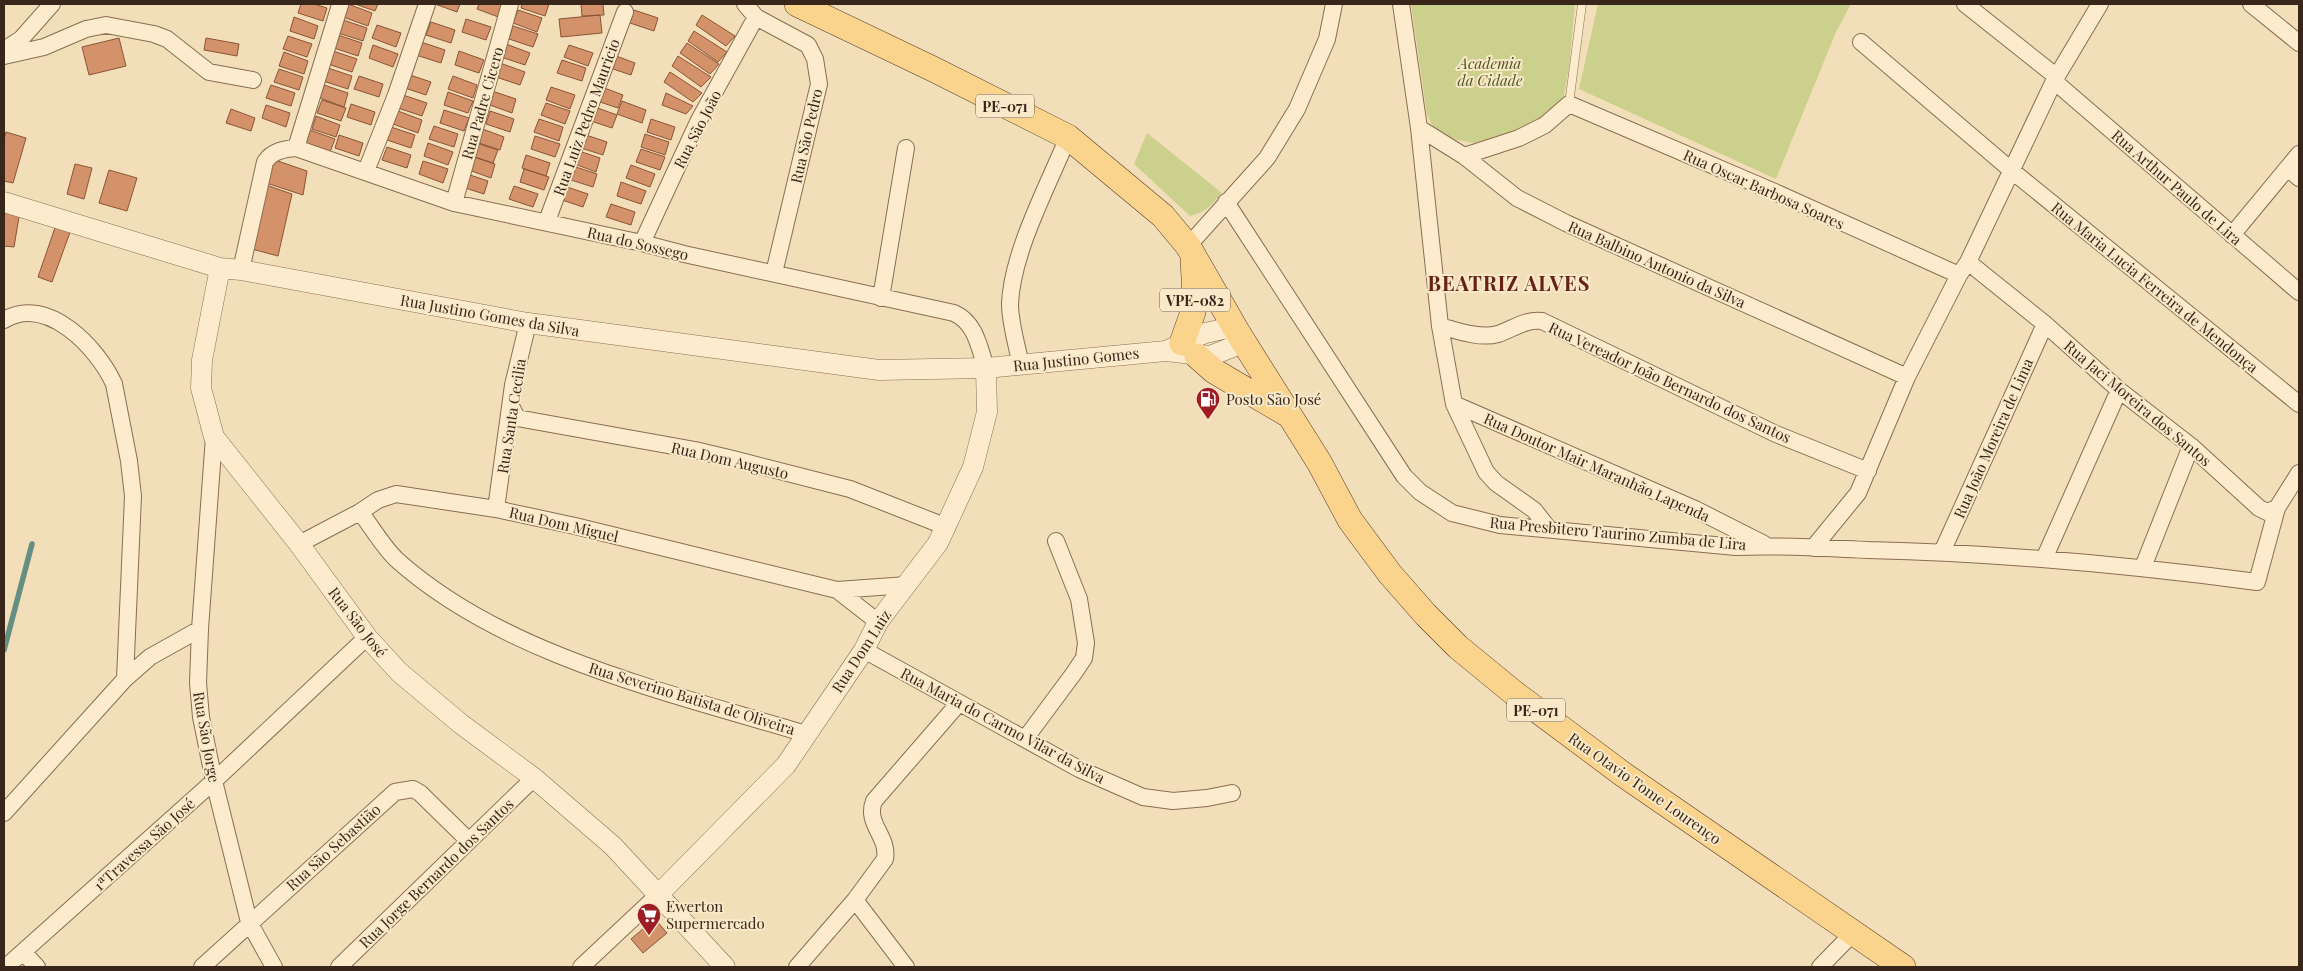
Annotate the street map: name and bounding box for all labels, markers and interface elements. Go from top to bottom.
street label: Rua Luiz Pedro Mauricio [548,36,624,198]
street label: Rua Padre Cicero [456,44,508,162]
park label: Academia da Cidade [1457,53,1523,90]
street label: Rua São João [669,86,725,172]
street label: Rua São Pedro [785,87,827,185]
road number: PE-071 [976,94,1034,118]
street label: Rua Arthur Paulo de Lira [2108,125,2247,249]
street label: Rua Oscar Barbosa Soares [1680,144,1848,234]
street label: Rua Maria Lucia Ferreira de Mendonça [2047,197,2263,377]
street label: Rua Balbino Antonio da Silva [1565,216,1749,312]
street label: Rua do Sossego [585,222,691,264]
district label: BEATRIZ ALVES [1428,269,1590,296]
road number: VPE-082 [1160,288,1230,312]
street label: Rua Justino Gomes da Silva [399,289,582,341]
street label: Rua Vereador João Bernardo dos Santos [1546,317,1794,447]
street label: Rua Jaci Moreira dos Santos [2060,336,2216,470]
street label: Rua Justino Gomes [1012,342,1140,376]
street label: Rua João Moreira de Lima [1949,355,2037,521]
street label: Rua Santa Cecilia [492,357,530,475]
fuel station icon: Posto São José [1195,386,1221,420]
place label: Posto São José [1226,389,1321,409]
street label: Rua Doutor Mair Maranhão Lapenda [1481,408,1714,526]
street label: Rua Dom Augusto [669,437,791,483]
street label: Rua Dom Miguel [507,502,621,546]
street label: Rua Presbitero Taurino Zumba de Lira [1489,512,1748,554]
street label: Rua São José [324,583,392,661]
street label: Rua Dom Luiz [827,606,895,696]
street label: Rua Severino Batista de Oliveira [587,657,798,739]
street label: Rua Maria do Carmo Vilar da Silva [897,663,1109,788]
street label: Rua São Jorge [189,690,225,784]
road number: PE-071 [1507,698,1565,722]
street label: Rua Otavio Tome Lourenço [1565,728,1725,848]
street label: 1ªTravessa São José [89,793,199,895]
street label: Rua Jorge Bernardo dos Santos [354,794,518,952]
street label: Rua São Sebastião [281,799,385,895]
place label: Ewerton Supermercado [666,896,765,933]
supermarket icon: Ewerton Supermercado [636,902,662,936]

